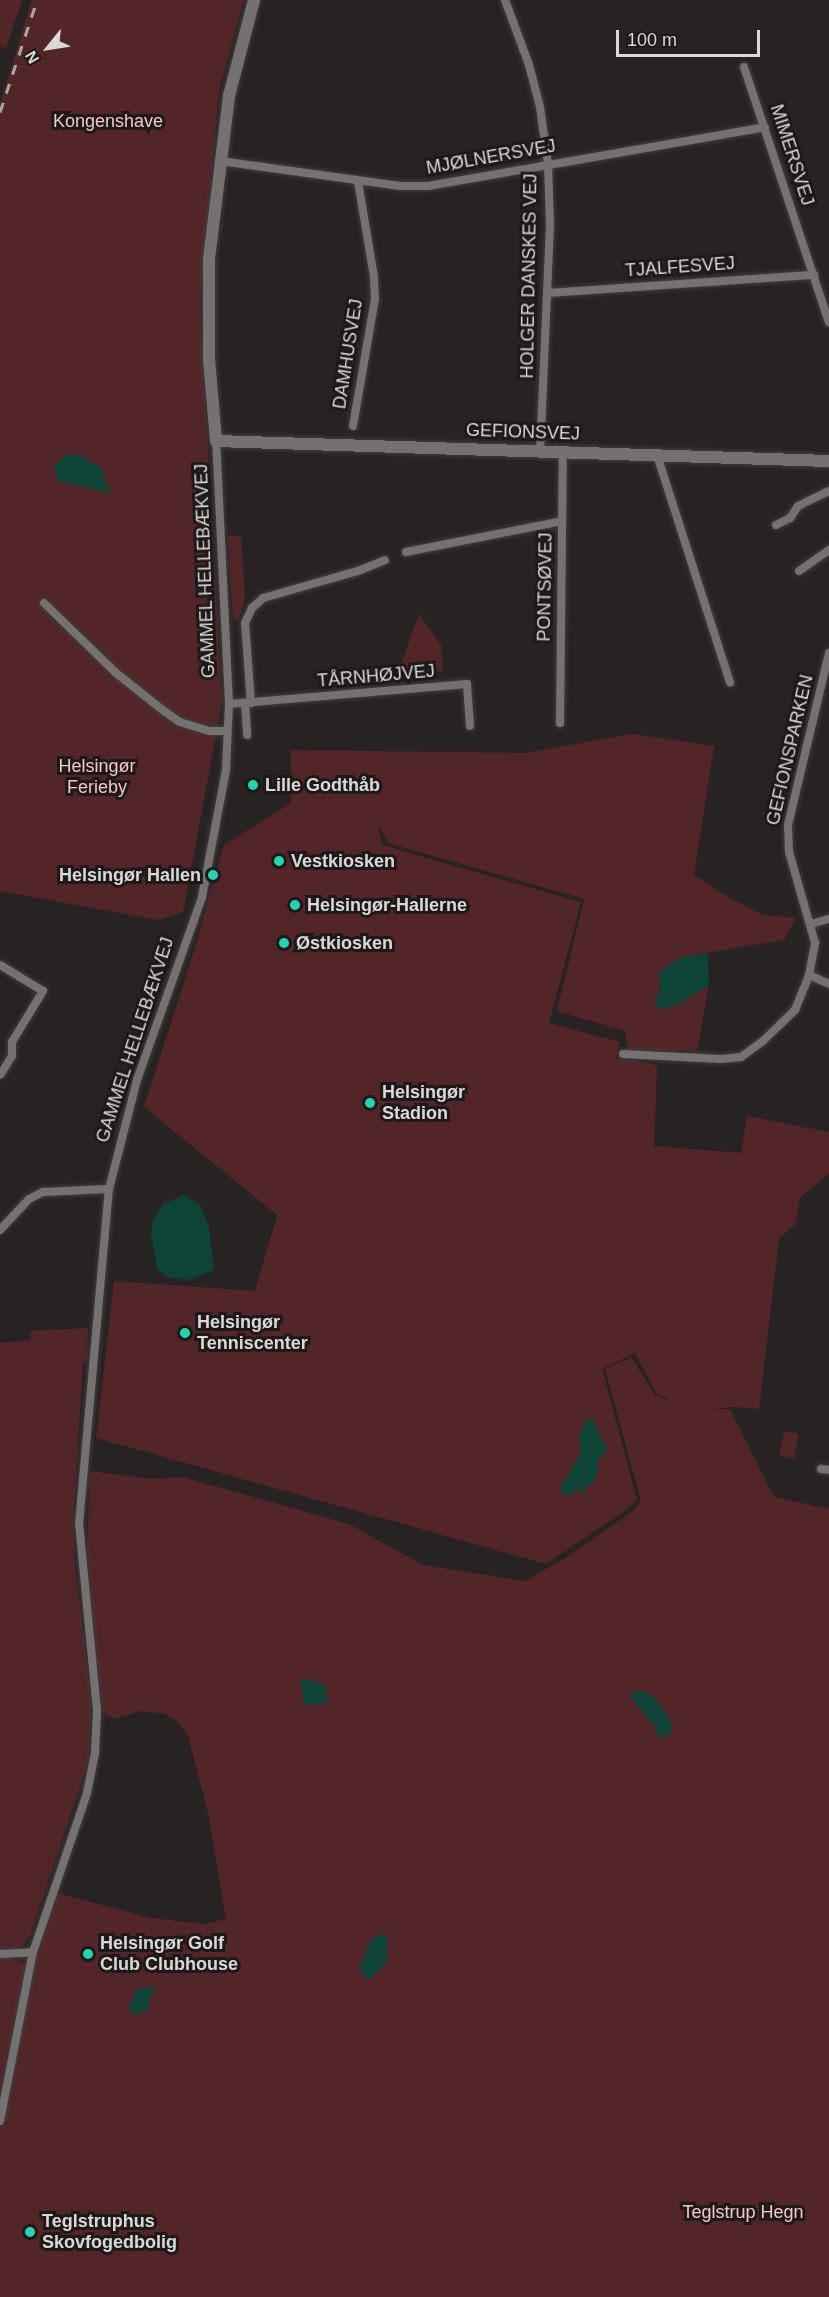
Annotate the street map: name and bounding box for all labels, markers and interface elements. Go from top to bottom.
north arrow [18,18,78,78]
scale bar [619,18,763,56]
text: 100 m [627,30,677,50]
text: N [22,48,42,67]
street label: MIMERSVEJ [766,102,818,208]
park label: Kongenshave [53,110,163,132]
street label: MJØLNERSVEJ [425,135,557,179]
street label: HOLGER DANSKES VEJ [516,173,542,379]
street label: TJALFESVEJ [624,252,736,282]
street label: DAMHUSVEJ [329,297,367,411]
street label: GEFIONSVEJ [466,419,580,445]
street label: GAMMEL HELLEBÆKVEJ [190,463,220,679]
street label: PONTSØVEJ [533,532,557,642]
street label: TÅRNHØJVEJ [316,660,436,692]
street label: GEFIONSPARKEN [762,673,818,827]
park label: Helsingør Ferieby [58,756,136,798]
place label: Lille Godthåb [265,774,380,796]
marker: Lille Godthåb [246,778,260,792]
place label: Vestkiosken [291,850,395,872]
marker: Vestkiosken [272,854,286,868]
place label: Helsingør Hallen [59,864,201,886]
marker: Helsingør Hallen [206,868,220,882]
place label: Helsingør-Hallerne [307,894,467,916]
marker: Helsingør-Hallerne [288,898,302,912]
place label: Østkiosken [296,932,393,954]
street label: GAMMEL HELLEBÆKVEJ [91,934,179,1146]
marker: Østkiosken [277,936,291,950]
place label: Helsingør Stadion [382,1082,465,1124]
marker: Helsingør Stadion [363,1096,377,1110]
place label: Helsingør Tenniscenter [197,1312,308,1354]
marker: Helsingør Tenniscenter [178,1326,192,1340]
place label: Helsingør Golf Club Clubhouse [100,1933,238,1976]
marker: Helsingør Golf Club Clubhouse [81,1947,95,1961]
park label: Teglstrup Hegn [682,2201,804,2223]
place label: Teglstruphus Skovfogedbolig [42,2211,177,2254]
marker: Teglstruphus Skovfogedbolig [23,2225,37,2239]

